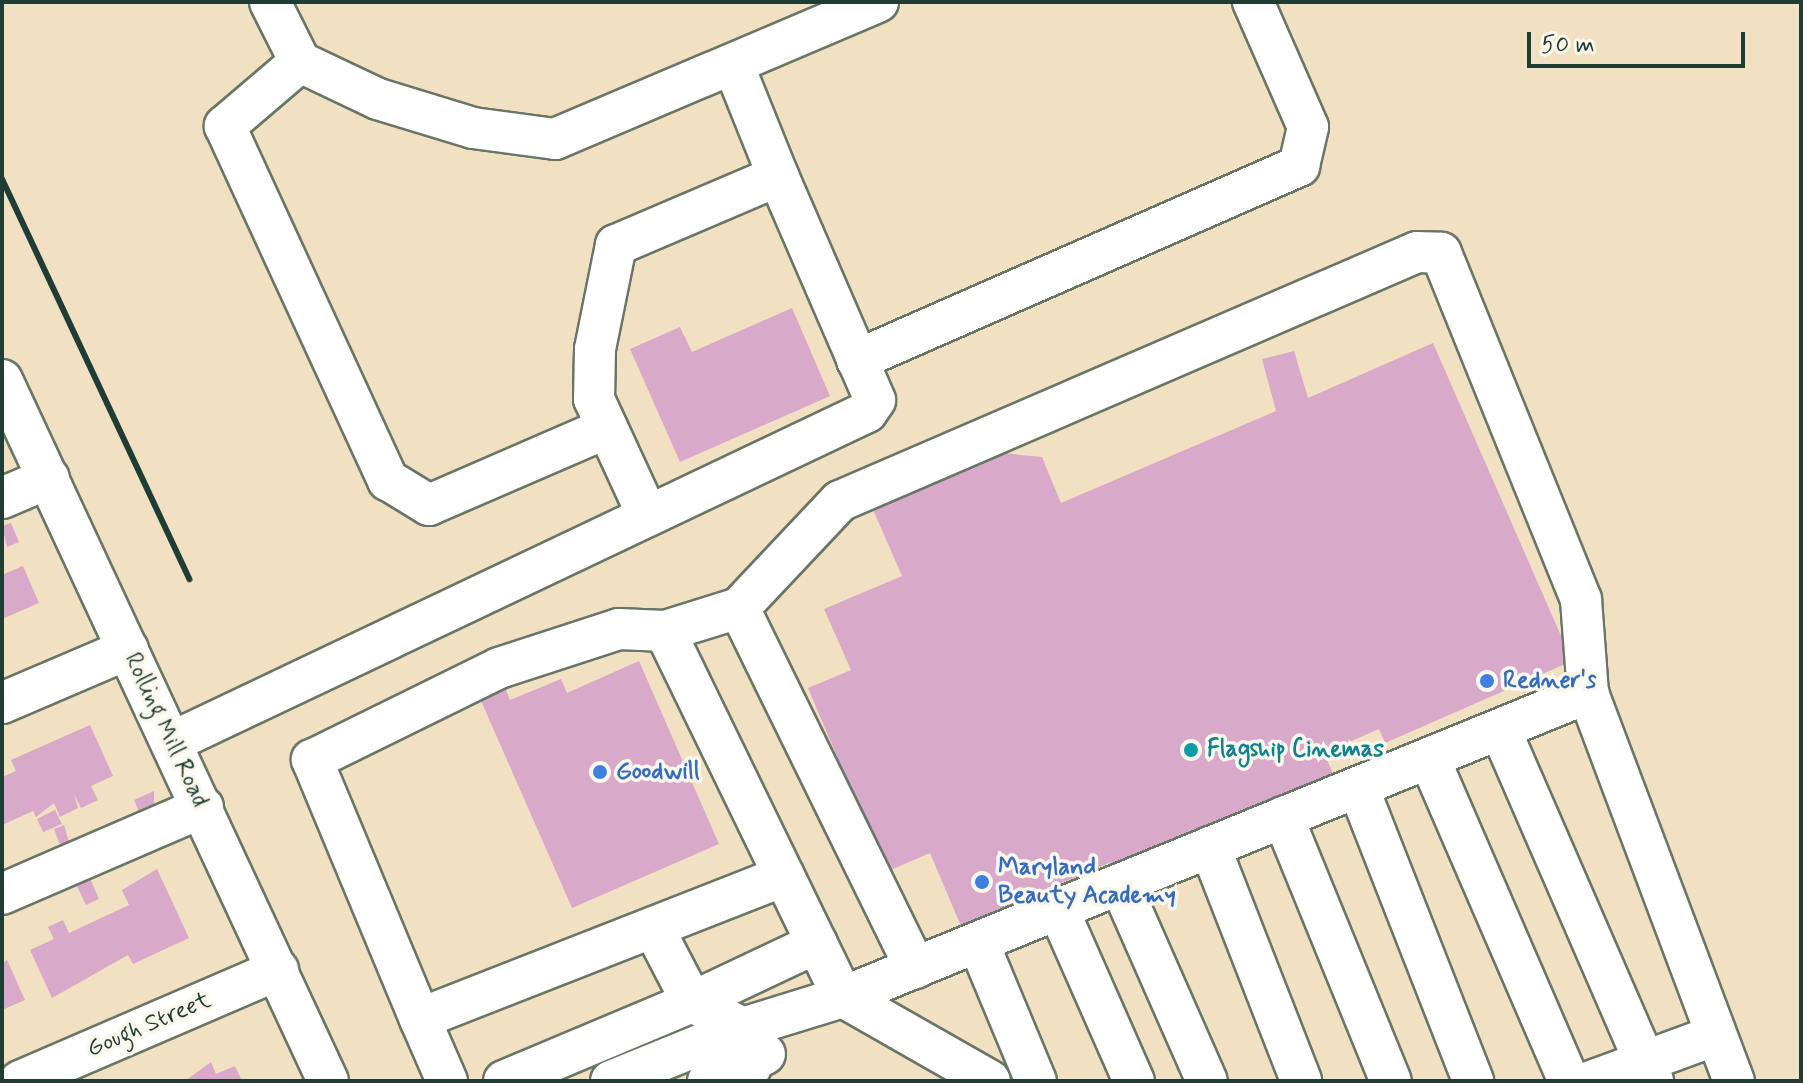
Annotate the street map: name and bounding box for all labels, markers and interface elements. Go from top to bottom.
scale bar [1531,16,1749,66]
text: 50 m [1541,30,1595,61]
street label: Rolling Mill Road [118,649,214,811]
place label: Redner's [1503,667,1596,695]
marker: Redner's [1478,672,1496,690]
place label: Flagship Cinemas [1207,736,1390,764]
marker: Flagship Cinemas [1182,741,1200,759]
place label: Goodwill [616,758,700,786]
marker: Goodwill [591,763,609,781]
place label: Maryland Beauty Academy [998,854,1180,910]
marker: Maryland Beauty Academy [973,873,991,891]
street label: Gough Street [83,986,215,1064]

